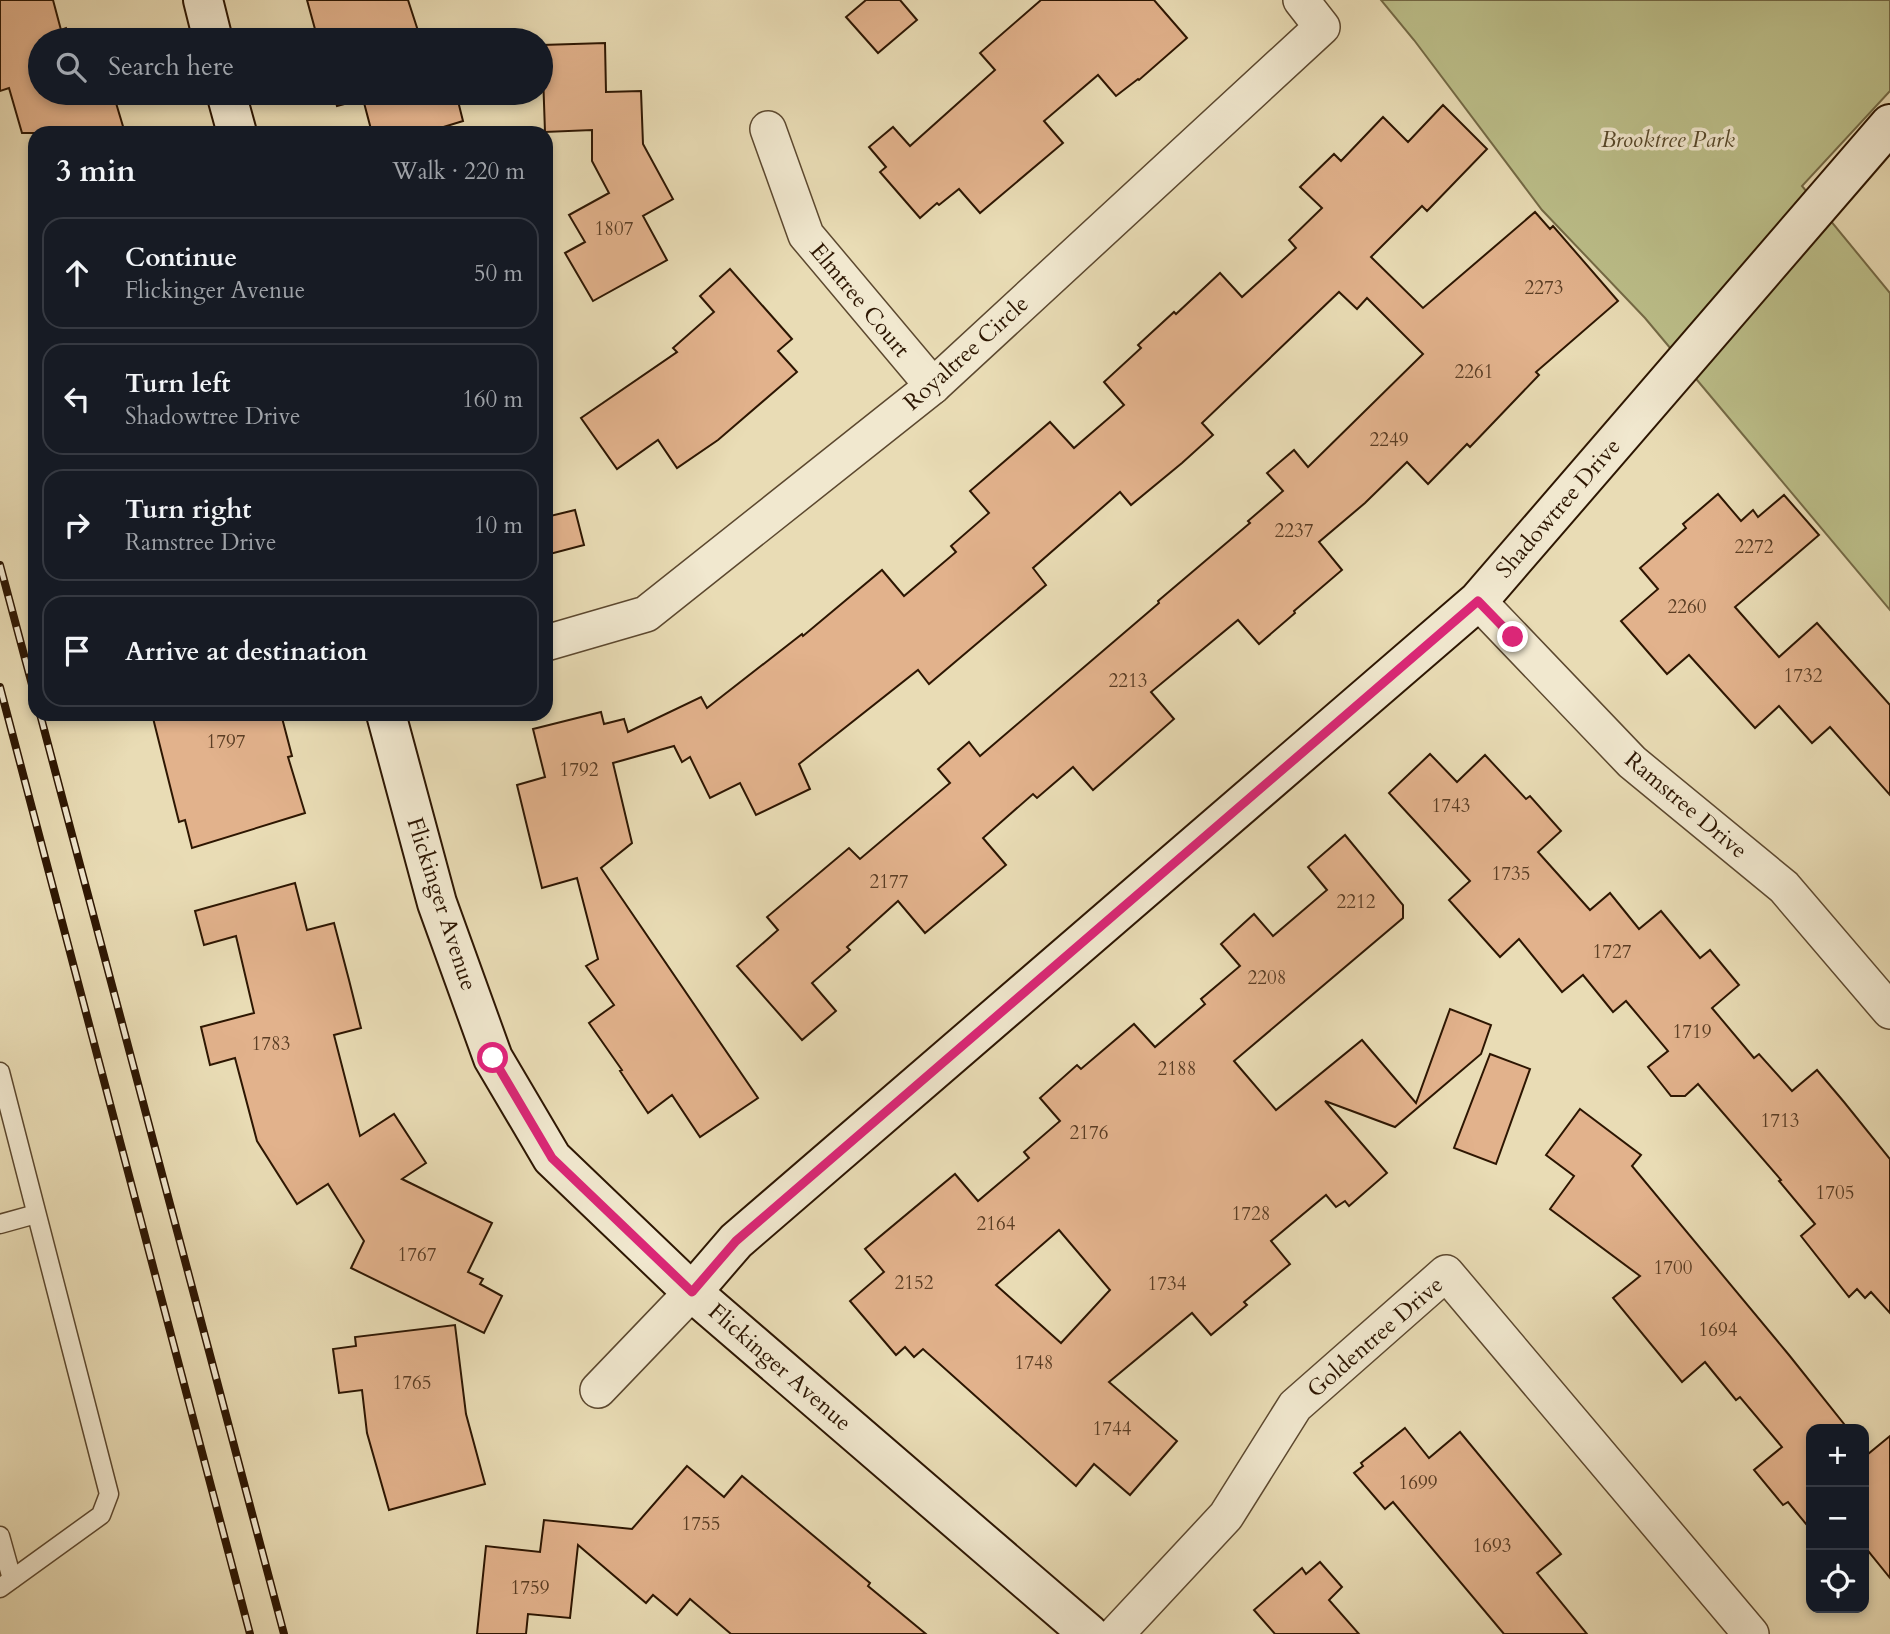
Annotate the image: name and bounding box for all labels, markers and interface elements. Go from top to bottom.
search box [28,28,553,105]
icon: search [52,48,90,86]
text: Search here [108,49,234,84]
park label: Brooktree Park [1601,124,1736,155]
text: 3 min [56,151,136,192]
text: Walk · 220 m [392,156,525,187]
house number: 1807 [595,216,634,242]
street label: Elmtree Court [803,236,917,364]
text: Continue [125,240,237,275]
icon: ahead [58,254,96,292]
text: 50 m [474,258,523,289]
text: Flickinger Avenue [125,275,305,306]
house number: 2273 [1525,275,1563,301]
street label: Royaltree Circle [897,289,1035,417]
house number: 2261 [1455,359,1493,385]
text: Turn left [125,366,230,401]
icon: left [58,380,96,418]
text: 160 m [462,384,523,415]
text: Shadowtree Drive [125,401,301,432]
house number: 2249 [1370,427,1409,453]
street label: Shadowtree Drive [1489,432,1627,584]
text: Turn right [125,492,252,527]
icon: right [58,506,96,544]
text: 10 m [474,510,523,541]
house number: 2237 [1275,518,1314,544]
text: Ramstree Drive [125,527,276,558]
house number: 2272 [1735,534,1774,560]
house number: 2260 [1668,594,1707,620]
route end [1497,621,1528,652]
icon: arrive [58,632,96,670]
text: Arrive at destination [125,634,368,669]
house number: 1732 [1784,663,1823,689]
house number: 2213 [1109,668,1147,694]
house number: 1797 [207,729,246,755]
street label: Ramstree Drive [1618,744,1754,866]
house number: 1792 [560,757,599,783]
house number: 1743 [1432,793,1470,819]
street label: Flickinger Avenue [399,813,485,995]
house number: 1735 [1492,861,1530,887]
house number: 2177 [870,869,909,895]
house number: 2212 [1337,889,1376,915]
house number: 1727 [1593,939,1632,965]
house number: 2208 [1248,965,1286,991]
house number: 1719 [1673,1019,1712,1045]
house number: 1783 [252,1031,290,1057]
route start [477,1042,508,1073]
house number: 2188 [1158,1056,1196,1082]
house number: 1713 [1761,1108,1799,1134]
house number: 2176 [1070,1120,1108,1146]
house number: 1705 [1816,1180,1854,1206]
house number: 1728 [1232,1201,1270,1227]
house number: 2164 [977,1211,1016,1237]
house number: 1767 [398,1242,437,1268]
house number: 1700 [1654,1255,1693,1281]
street label: Goldentree Drive [1300,1269,1450,1405]
house number: 2152 [895,1270,934,1296]
house number: 1734 [1148,1271,1187,1297]
street label: Flickinger Avenue [702,1296,858,1438]
house number: 1694 [1699,1317,1738,1343]
house number: 1748 [1015,1350,1053,1376]
house number: 1765 [393,1370,431,1396]
house number: 1744 [1093,1416,1132,1442]
map controls [1806,1424,1869,1613]
button: + [1806,1424,1869,1487]
house number: 1699 [1399,1470,1438,1496]
button: − [1806,1487,1869,1550]
house number: 1755 [682,1511,720,1537]
house number: 1693 [1473,1533,1511,1559]
button: locate [1806,1550,1869,1613]
house number: 1759 [511,1575,550,1601]

